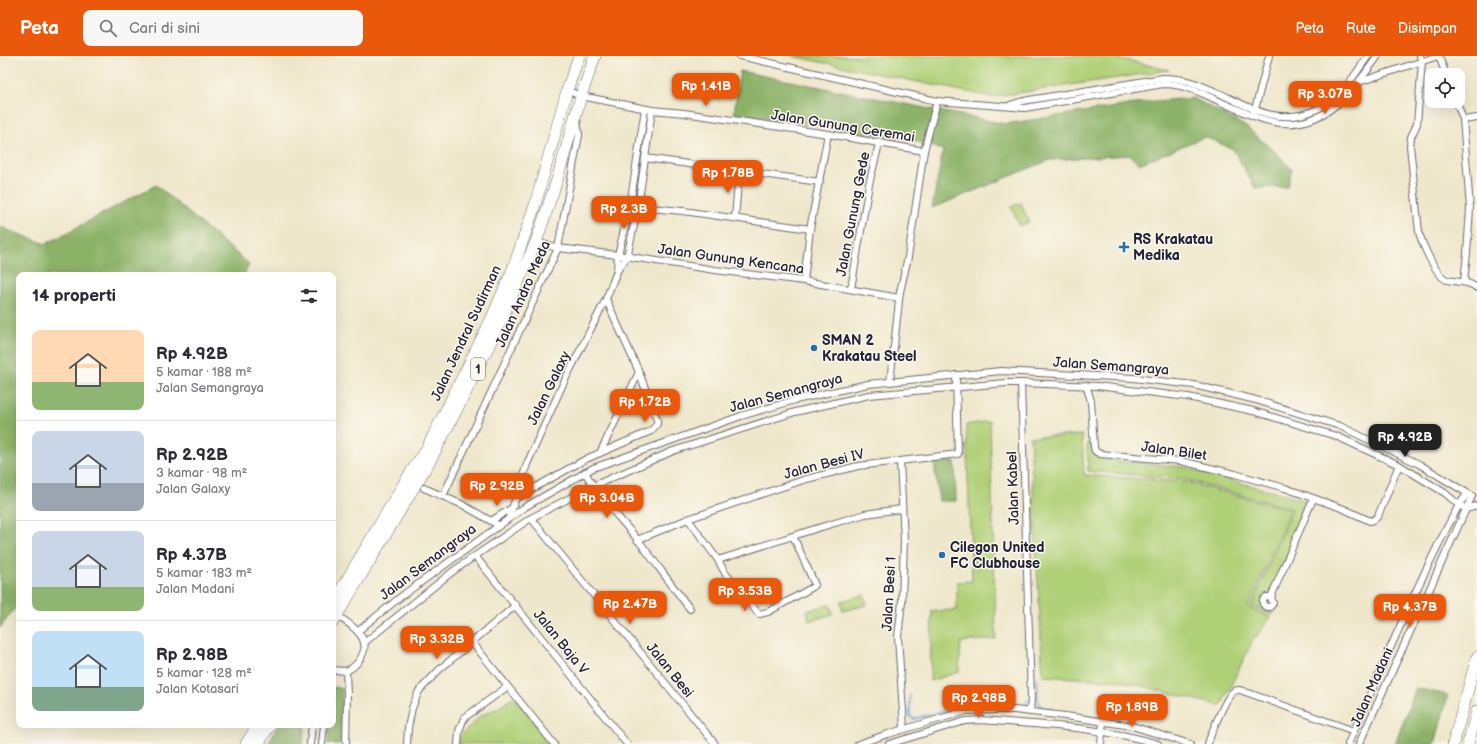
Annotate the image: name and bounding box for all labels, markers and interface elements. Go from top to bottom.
search box [83,10,363,46]
text: Peta [20,17,59,40]
icon: search [97,17,119,39]
text: Cari di sini [129,19,200,38]
text: Peta [1295,20,1324,37]
text: Rute [1346,20,1376,37]
text: Disimpan [1398,20,1457,37]
map controls [1425,68,1465,108]
button: locate [1425,68,1465,108]
pin: Rp 1.41B [665,73,747,107]
text: Rp 1.41B [681,78,731,94]
pin: Rp 3.07B [1284,81,1366,115]
text: Rp 3.07B [1298,86,1352,102]
street label: Jalan Gunung Ceremai [770,106,916,146]
street label: Jalan Gunung Gede [833,150,873,278]
pin: Rp 1.78B [687,160,769,194]
text: Rp 1.78B [702,165,754,181]
pin: Rp 2.3B [587,196,661,230]
text: Rp 2.3B [600,201,648,217]
place label: RS Krakatau Medika [1133,231,1213,264]
street label: Jalan Andro Meda [492,238,554,350]
street label: Jalan Gunung Kencana [657,240,805,278]
marker: RS Krakatau Medika [1118,241,1130,253]
street label: Jalan Jendral Sudirman [427,263,505,403]
icon: filters [298,285,320,307]
text: 14 properti [32,286,116,306]
place label: SMAN 2 Krakatau Steel [822,332,917,365]
marker: SMAN 2 Krakatau Steel [809,343,819,353]
text: Rp 4.92B [156,344,228,364]
icon: home [64,346,112,394]
street label: Jalan Galaxy [524,348,574,428]
street label: Jalan Semangraya [1052,353,1170,379]
road number: 1 [471,358,485,380]
text: 5 kamar · 188 m² [156,364,252,380]
street label: Jalan Semangraya [728,370,844,416]
text: Jalan Semangraya [156,380,264,396]
pin: Rp 1.72B [604,389,686,423]
text: Rp 1.72B [619,394,671,410]
pin: Rp 4.92B [1364,424,1446,458]
text: Rp 4.92B [1378,429,1432,445]
street label: Jalan Bilet [1140,438,1209,464]
text: Rp 2.92B [156,445,228,465]
street label: Jalan Besi IV [782,445,866,483]
icon: home [64,447,112,495]
street label: Jalan Kabel [1003,451,1023,525]
text: 3 kamar · 98 m² [156,465,247,481]
pin: Rp 2.92B [456,473,538,507]
text: Rp 2.92B [469,478,525,494]
text: Jalan Galaxy [156,481,230,497]
pin: Rp 3.04B [566,485,648,519]
text: Rp 3.04B [579,490,635,506]
street label: Jalan Semangraya [377,520,480,604]
place label: Cilegon United FC Clubhouse [950,539,1044,572]
text: Rp 4.37B [156,545,227,565]
icon: home [64,547,112,595]
marker: Cilegon United FC Clubhouse [937,550,947,560]
street label: Jalan Besi 1 [879,556,899,632]
text: 5 kamar · 183 m² [156,565,252,581]
pin: Rp 3.53B [704,578,786,612]
text: Jalan Madani [156,581,235,597]
text: Rp 3.53B [718,583,772,599]
pin: Rp 2.47B [589,591,671,625]
pin: Rp 4.37B [1369,594,1451,628]
text: Rp 2.47B [603,596,657,612]
text: Rp 4.37B [1383,599,1437,615]
street label: Jalan Baja V [530,606,592,678]
pin: Rp 3.32B [396,626,478,660]
text: Rp 3.32B [410,631,464,647]
street label: Jalan Besi [643,639,697,701]
text: Rp 2.98B [156,645,228,665]
street label: Jalan Madani [1347,645,1397,729]
icon: home [64,647,112,695]
text: 5 kamar · 128 m² [156,665,252,681]
text: Jalan Kotasari [156,681,239,697]
pin: Rp 2.98B [938,685,1020,719]
text: Rp 2.98B [951,690,1007,706]
pin: Rp 1.89B [1091,694,1173,728]
text: Rp 1.89B [1106,699,1158,715]

